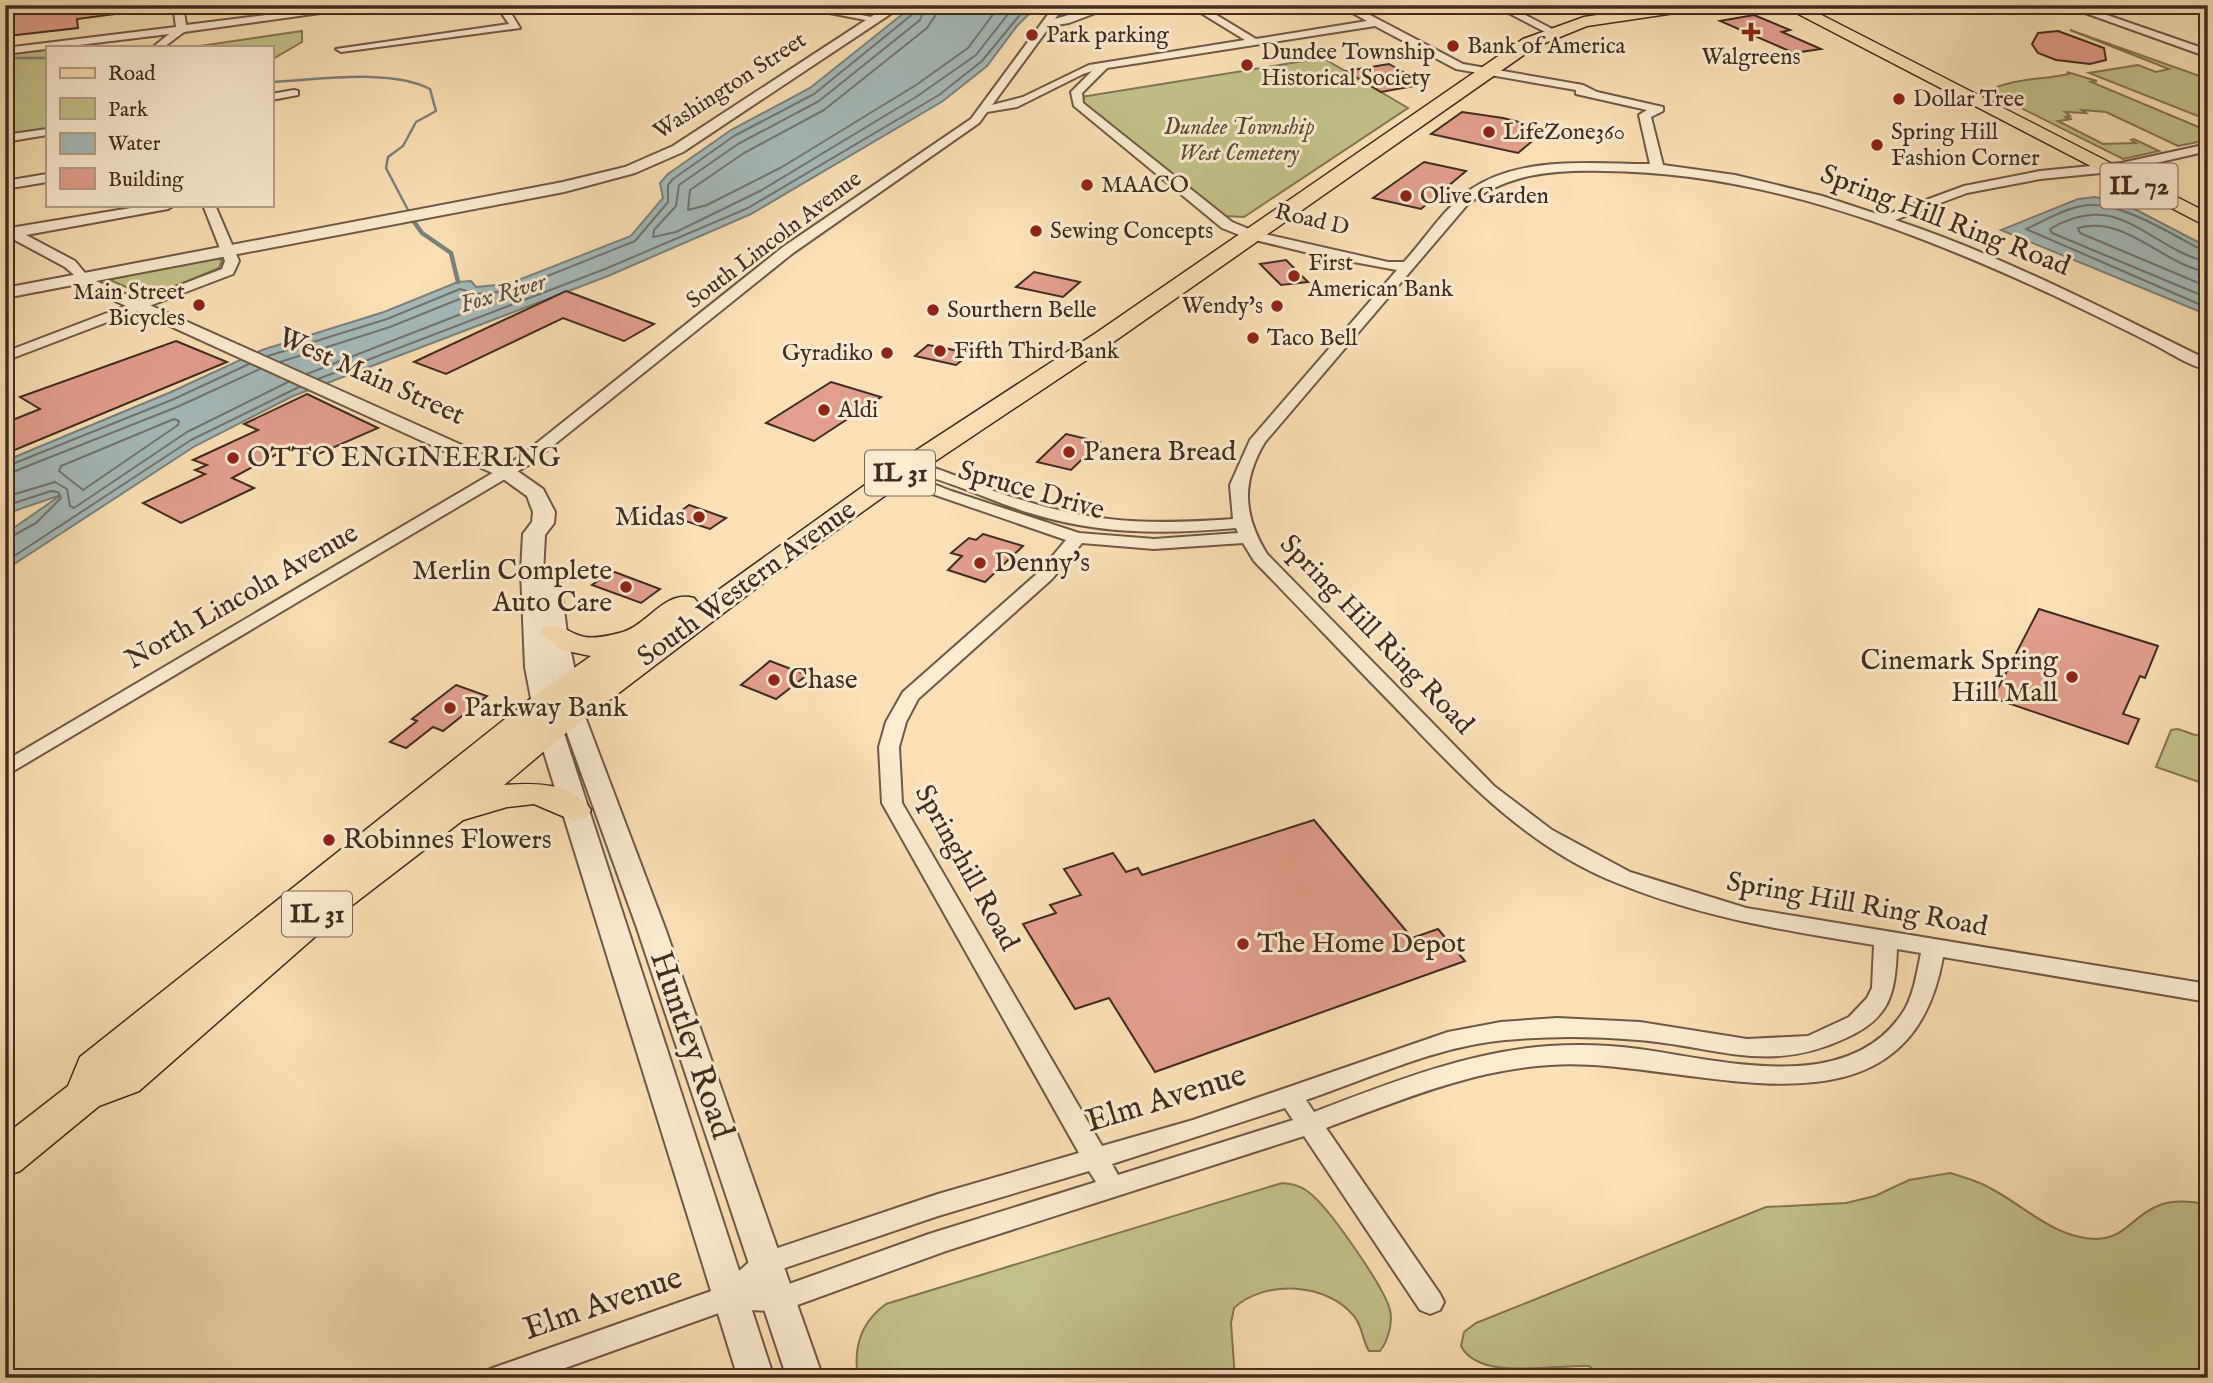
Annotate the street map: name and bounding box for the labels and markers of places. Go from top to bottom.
place label: Park parking [1046,21,1169,50]
marker: Walgreens [1743,24,1759,40]
marker: Park parking [1024,27,1040,43]
place label: Bank of America [1467,32,1626,61]
place label: Dundee Township Historical Society [1261,38,1435,93]
marker: Bank of America [1445,38,1461,54]
place label: Walgreens [1701,43,1801,72]
marker: Dundee Township Historical Society [1239,57,1255,73]
place label: Dollar Tree [1913,85,2024,114]
marker: Dollar Tree [1891,91,1907,107]
place label: LifeZone360 [1503,118,1625,147]
place label: Spring Hill Fashion Corner [1891,118,2040,173]
marker: LifeZone360 [1481,124,1497,140]
marker: Spring Hill Fashion Corner [1869,137,1885,153]
place label: MAACO [1101,171,1189,200]
marker: MAACO [1079,177,1095,193]
place label: Olive Garden [1420,182,1549,211]
marker: Olive Garden [1398,188,1414,204]
place label: Sewing Concepts [1050,217,1213,246]
marker: Sewing Concepts [1028,223,1044,239]
place label: First American Bank [1307,249,1454,304]
marker: First American Bank [1286,268,1302,284]
place label: Main Street Bicycles [73,278,185,333]
place label: Wendy's [1182,292,1263,321]
place label: Sourthern Belle [947,296,1097,325]
marker: Main Street Bicycles [191,297,207,313]
marker: Wendy's [1269,298,1285,314]
marker: Sourthern Belle [925,302,941,318]
place label: Taco Bell [1267,324,1358,353]
marker: Taco Bell [1245,330,1261,346]
place label: Fifth Third Bank [954,337,1120,366]
place label: Gyradiko [782,339,873,368]
marker: Fifth Third Bank [932,343,948,359]
marker: Gyradiko [879,345,895,361]
place label: Aldi [837,396,878,425]
marker: Aldi [816,402,832,418]
place label: Panera Bread [1083,435,1236,470]
place label: OTTO ENGINEERING [247,441,561,476]
marker: Panera Bread [1061,444,1077,460]
marker: OTTO ENGINEERING [225,450,241,466]
place label: Midas [614,500,685,535]
marker: Midas [691,509,707,525]
place label: Denny's [994,546,1090,581]
place label: Merlin Complete Auto Care [412,554,612,621]
marker: Denny's [972,555,988,571]
marker: Merlin Complete Auto Care [618,579,634,595]
place label: Cinemark Spring Hill Mall [1861,644,2059,711]
place label: Chase [788,663,858,698]
marker: Cinemark Spring Hill Mall [2064,669,2080,685]
marker: Chase [766,672,782,688]
place label: Parkway Bank [464,691,629,726]
marker: Parkway Bank [442,700,458,716]
place label: Robinnes Flowers [343,823,552,858]
marker: Robinnes Flowers [321,832,337,848]
place label: The Home Depot [1257,927,1466,962]
marker: The Home Depot [1235,936,1251,952]

